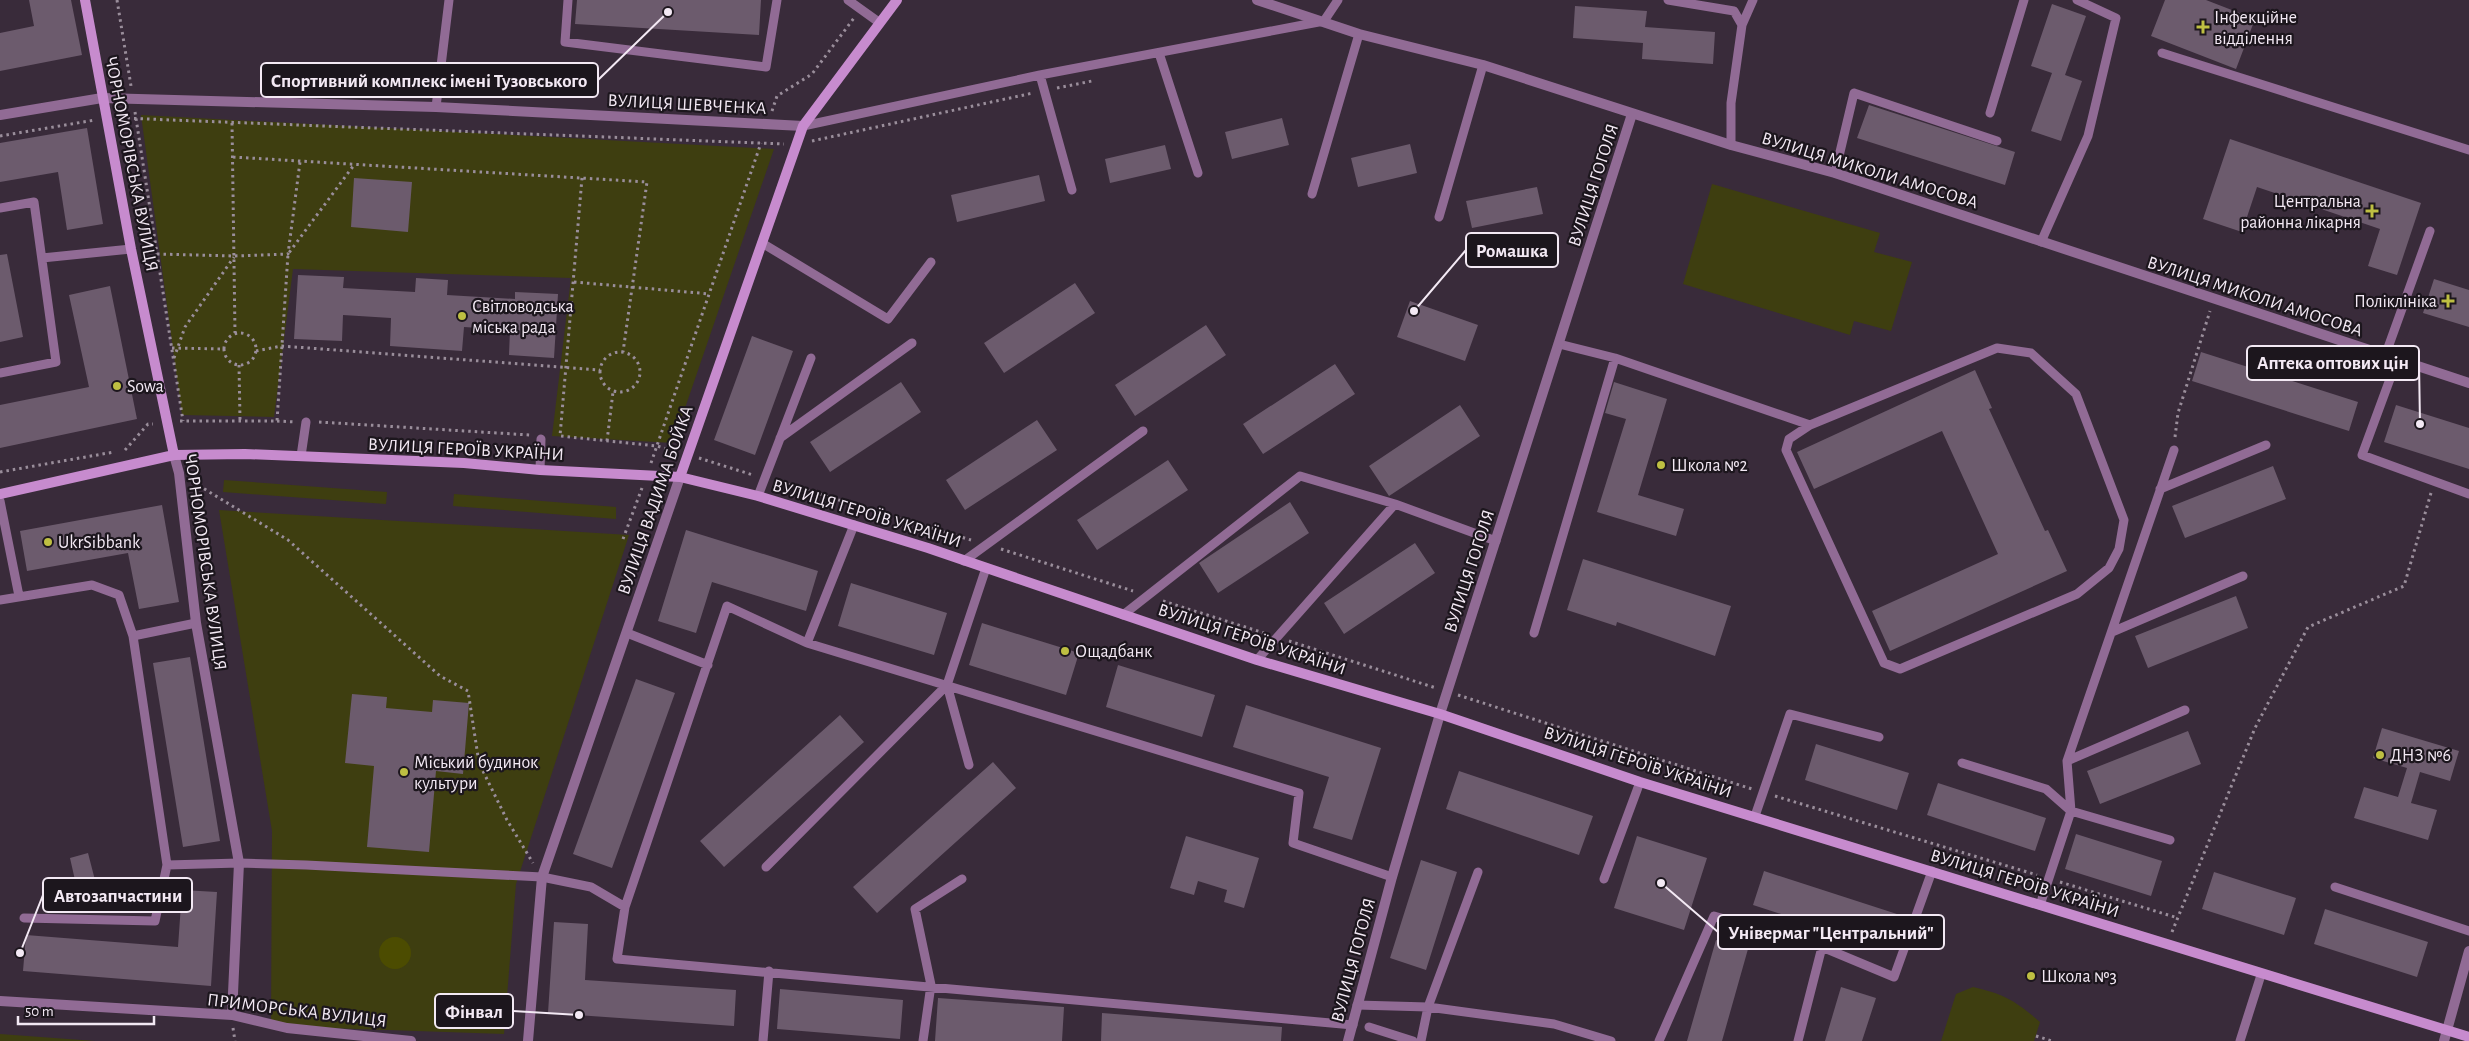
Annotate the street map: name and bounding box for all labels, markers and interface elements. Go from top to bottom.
place label: Інфекційне відділення [2214,9,2297,48]
marker: Інфекційне відділення [2196,20,2210,34]
street label: ЧОРНОМОРІВСЬКА ВУЛИЦЯ [101,55,161,273]
callout: Спортивний комплекс імені Тузовського [261,63,598,97]
text: Спортивний комплекс імені Тузовського [271,72,587,91]
street label: ВУЛИЦЯ ШЕВЧЕНКА [607,92,767,118]
street label: ВУЛИЦЯ ГОГОЛЯ [1566,122,1622,249]
street label: ВУЛИЦЯ МИКОЛИ АМОСОВА [1759,129,1980,213]
place label: Центральна районна лікарня [2240,193,2361,232]
marker: Центральна районна лікарня [2365,204,2379,218]
callout: Ромашка [1466,233,1558,267]
text: Ромашка [1476,242,1548,261]
street label: ВУЛИЦЯ МИКОЛИ АМОСОВА [2145,254,2365,340]
place label: Поліклініка [2354,293,2437,311]
marker: Поліклініка [2441,294,2455,308]
place label: Світловодська міська рада [472,298,574,337]
marker: Світловодська міська рада [456,310,468,322]
callout: Аптека оптових цін [2247,346,2419,380]
text: Аптека оптових цін [2257,354,2409,373]
place label: Sowa [127,378,164,396]
marker: Sowa [111,380,123,392]
street label: ВУЛИЦЯ ВАДИМА БОЙКА [613,402,697,597]
street label: ВУЛИЦЯ ГЕРОЇВ УКРАЇНИ [367,434,565,464]
street label: ЧОРНОМОРІВСЬКА ВУЛИЦЯ [181,453,229,672]
place label: Школа №2 [1671,457,1748,475]
marker: Школа №2 [1655,459,1667,471]
street label: ВУЛИЦЯ ГЕРОЇВ УКРАЇНИ [770,475,964,551]
street label: ВУЛИЦЯ ГОГОЛЯ [1442,508,1498,635]
place label: UkrSibbank [58,534,141,552]
marker: UkrSibbank [42,536,54,548]
street label: ВУЛИЦЯ ГЕРОЇВ УКРАЇНИ [1155,599,1349,679]
place label: Ощадбанк [1075,642,1153,661]
marker: Ощадбанк [1059,645,1071,657]
street label: ВУЛИЦЯ ГЕРОЇВ УКРАЇНИ [1541,722,1735,802]
place label: ДНЗ №6 [2390,747,2451,765]
marker: ДНЗ №6 [2374,749,2386,761]
place label: Міський будинок культури [414,753,539,793]
marker: Міський будинок культури [398,766,410,778]
street label: ВУЛИЦЯ ГЕРОЇВ УКРАЇНИ [1928,845,2122,921]
callout: Автозапчастини [43,878,192,912]
text: Автозапчастини [54,887,182,906]
street label: ВУЛИЦЯ ГОГОЛЯ [1329,896,1379,1024]
callout: Універмаг "Центральний" [1718,915,1944,949]
text: Універмаг "Центральний" [1728,924,1934,943]
place label: Школа №3 [2041,968,2117,986]
marker: Школа №3 [2025,970,2037,982]
street label: ПРИМОРСЬКА ВУЛИЦЯ [206,991,388,1031]
scale bar [18,994,154,1026]
callout: Фінвал [435,994,513,1028]
text: Фінвал [445,1003,503,1022]
text: 50 m [25,1004,54,1019]

